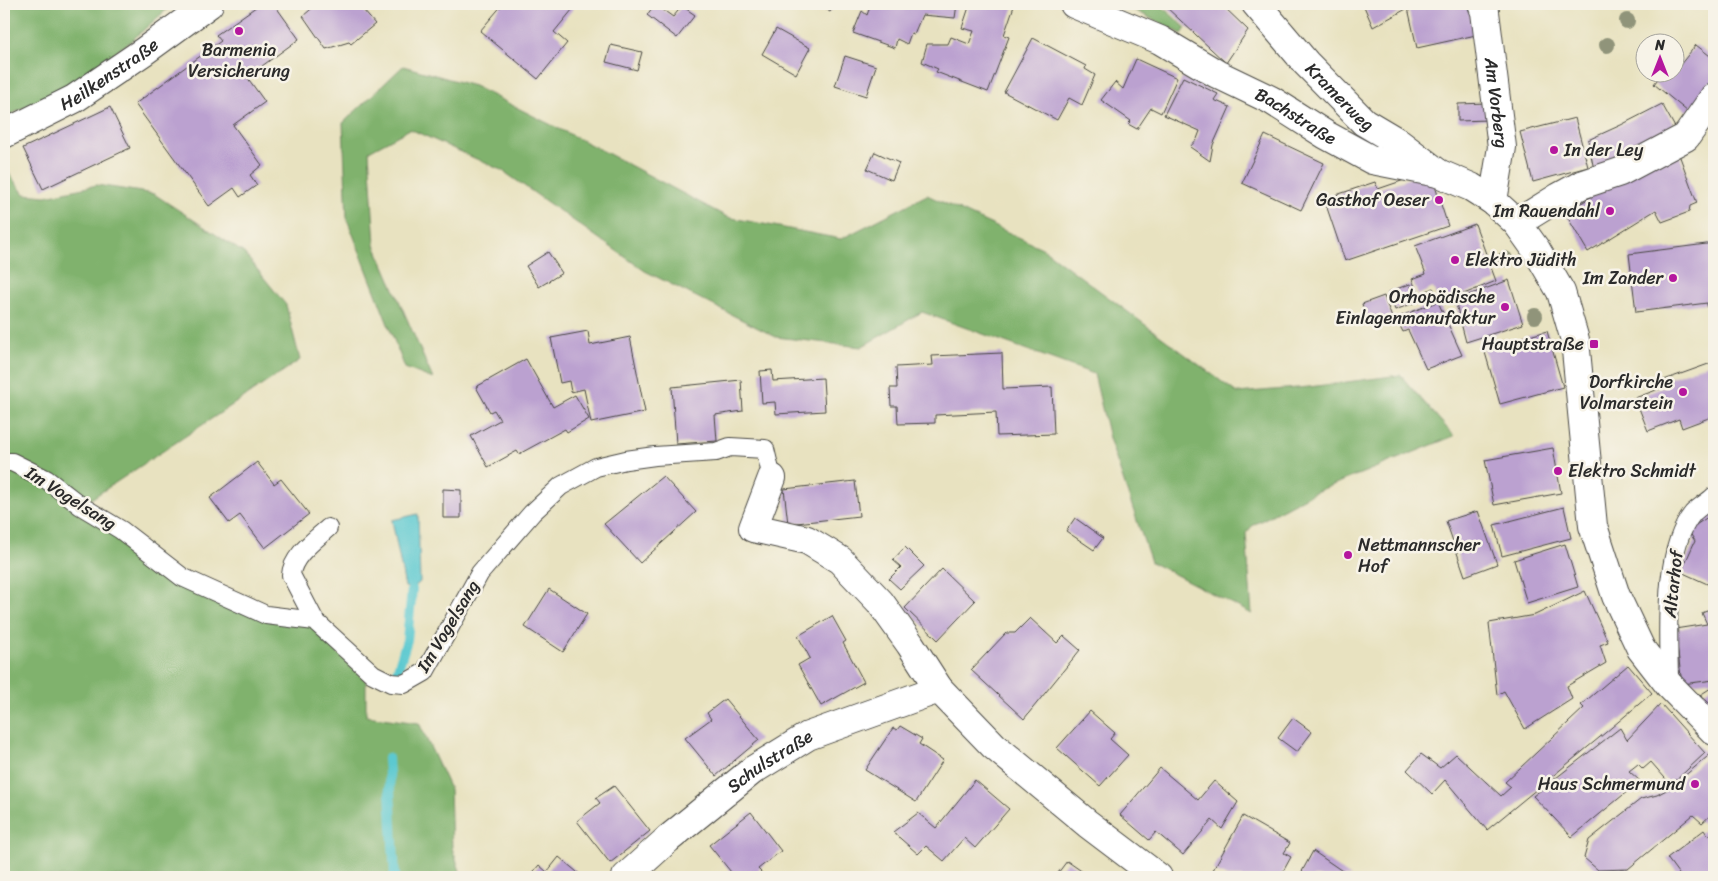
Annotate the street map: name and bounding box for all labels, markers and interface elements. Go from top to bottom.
marker: Barmenia Versicherung [233,25,245,37]
street label: Heilkenstraße [54,29,166,120]
north arrow [1636,32,1686,82]
text: N [1654,33,1665,58]
place label: Barmenia Versicherung [188,34,290,87]
street label: Kramerweg [1297,54,1380,140]
street label: Am Vorberg [1475,54,1518,150]
street label: Bachstraße [1249,78,1343,154]
place label: In der Ley [1563,134,1644,166]
marker: In der Ley [1548,144,1560,156]
place label: Gasthof Oeser [1316,184,1431,216]
marker: Gasthof Oeser [1433,194,1445,206]
place label: Im Rauendahl [1492,195,1601,227]
marker: Im Rauendahl [1604,205,1616,217]
place label: Elektro Jüdith [1465,244,1577,276]
marker: Elektro Jüdith [1449,254,1461,266]
place label: Im Zander [1582,262,1665,294]
marker: Im Zander [1667,272,1679,284]
place label: Orhopädische Einlagenmanufaktur [1336,281,1497,334]
marker: Orhopädische Einlagenmanufaktur [1499,301,1511,313]
place label: Hauptstraße [1482,328,1584,360]
marker: Hauptstraße [1588,338,1600,350]
place label: Dorfkirche Volmarstein [1580,366,1673,419]
marker: Dorfkirche Volmarstein [1677,386,1689,398]
place label: Elektro Schmidt [1568,455,1696,487]
street label: Im Vogelsang [18,456,123,539]
marker: Elektro Schmidt [1552,465,1564,477]
place label: Nettmannscher Hof [1358,529,1481,582]
street label: Altarhof [1653,547,1693,620]
marker: Nettmannscher Hof [1342,549,1354,561]
street label: Im Vogelsang [407,573,488,679]
street label: Schulstraße [719,720,820,801]
place label: Haus Schmermund [1538,768,1687,800]
marker: Haus Schmermund [1689,778,1701,790]

